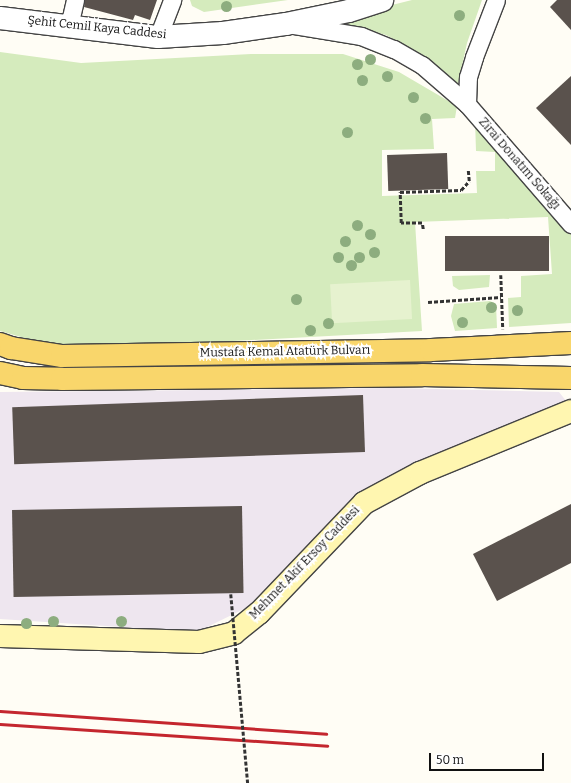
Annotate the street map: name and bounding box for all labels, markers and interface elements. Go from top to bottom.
street label: Şehit Cemil Kaya Caddesi [27,14,167,42]
street label: Zirai Donatım Sokağı [475,115,563,213]
street label: Mustafa Kemal Atatürk Bulvarı [200,343,370,361]
street label: Mehmet Akif Ersoy Caddesi [247,503,363,623]
scale bar [431,745,546,771]
text: 50 m [436,753,464,767]

